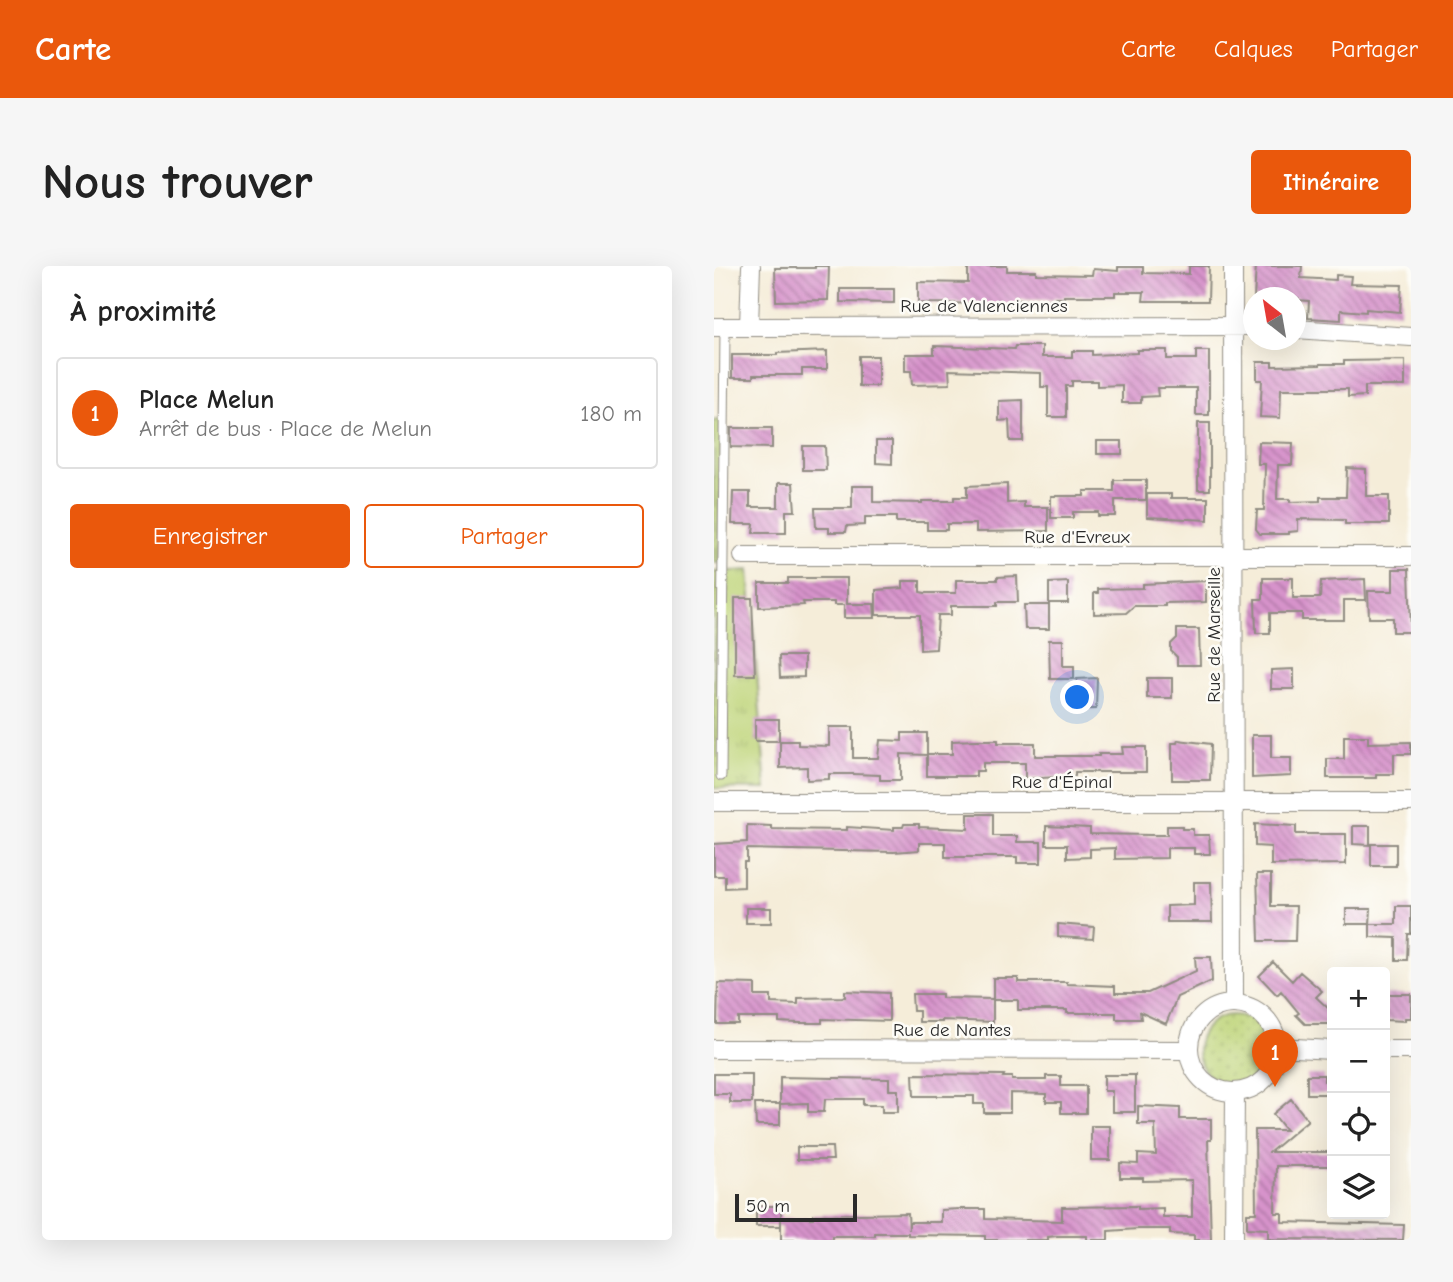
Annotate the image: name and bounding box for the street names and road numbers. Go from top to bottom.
street label: Rue de Valenciennes [900,295,1068,317]
street label: Rue d'Evreux [1024,526,1131,548]
street label: Rue de Marseille [1203,567,1225,703]
street label: Rue d'Épinal [1011,771,1113,793]
street label: Rue de Nantes [893,1019,1011,1041]

